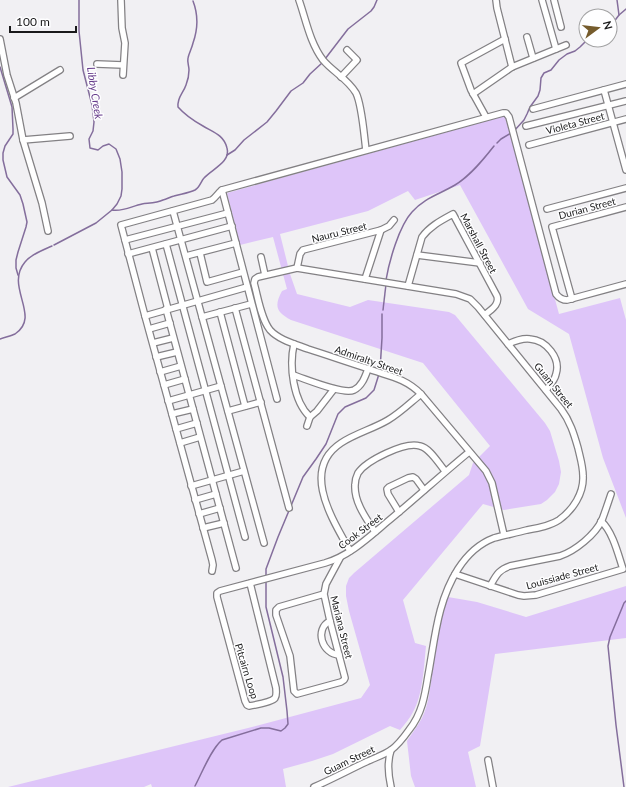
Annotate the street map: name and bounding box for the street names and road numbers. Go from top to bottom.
street label: Violeta Street [545,109,606,137]
street label: Durian Street [557,195,617,221]
street label: Marshall Street [458,211,500,275]
street label: Nauru Street [310,219,368,245]
street label: Admiralty Street [333,343,405,377]
street label: Guam Street [532,360,576,410]
street label: Cook Street [336,510,385,551]
street label: Louissiade Street [525,560,600,591]
street label: Mariana Street [328,594,356,660]
street label: Pitcairn Loop [233,642,261,701]
street label: Guam Street [322,742,377,777]

